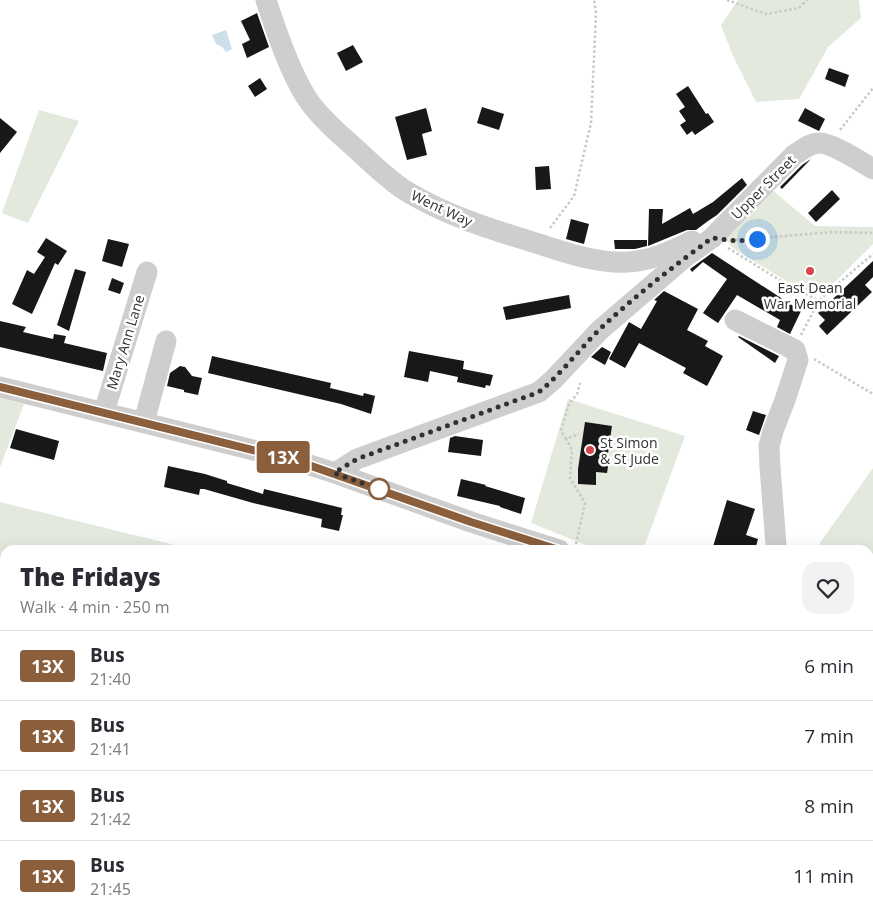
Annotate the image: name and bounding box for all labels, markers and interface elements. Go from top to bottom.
street label: Upper Street [727,151,799,223]
street label: Went Way [408,185,477,231]
your location [745,227,770,252]
marker: East Dean War Memorial [804,265,816,277]
place label: East Dean War Memorial [764,278,856,313]
street label: Mary Ann Lane [102,292,148,392]
place label: St Simon & St Jude [600,433,659,468]
line badge: 13X [254,441,312,473]
marker: St Simon & St Jude [584,444,596,456]
text: 13X [267,445,299,469]
unlabelled marker [368,478,390,500]
text: The Fridays [20,560,161,593]
button: heart [802,562,854,614]
text: Walk · 4 min · 250 m [20,596,170,618]
text: Bus [90,642,125,668]
text: 6 min [804,653,854,679]
text: 13X [31,654,64,678]
text: 21:40 [90,668,131,690]
text: Bus [90,712,125,738]
text: 7 min [804,723,854,749]
text: 13X [31,724,64,748]
text: 21:41 [90,738,131,760]
text: Bus [90,782,125,808]
text: 8 min [804,793,854,819]
text: 13X [31,794,64,818]
text: 21:42 [90,808,131,830]
text: Bus [90,852,125,878]
text: 11 min [793,863,854,889]
text: 13X [31,864,64,888]
text: 21:45 [90,878,131,900]

